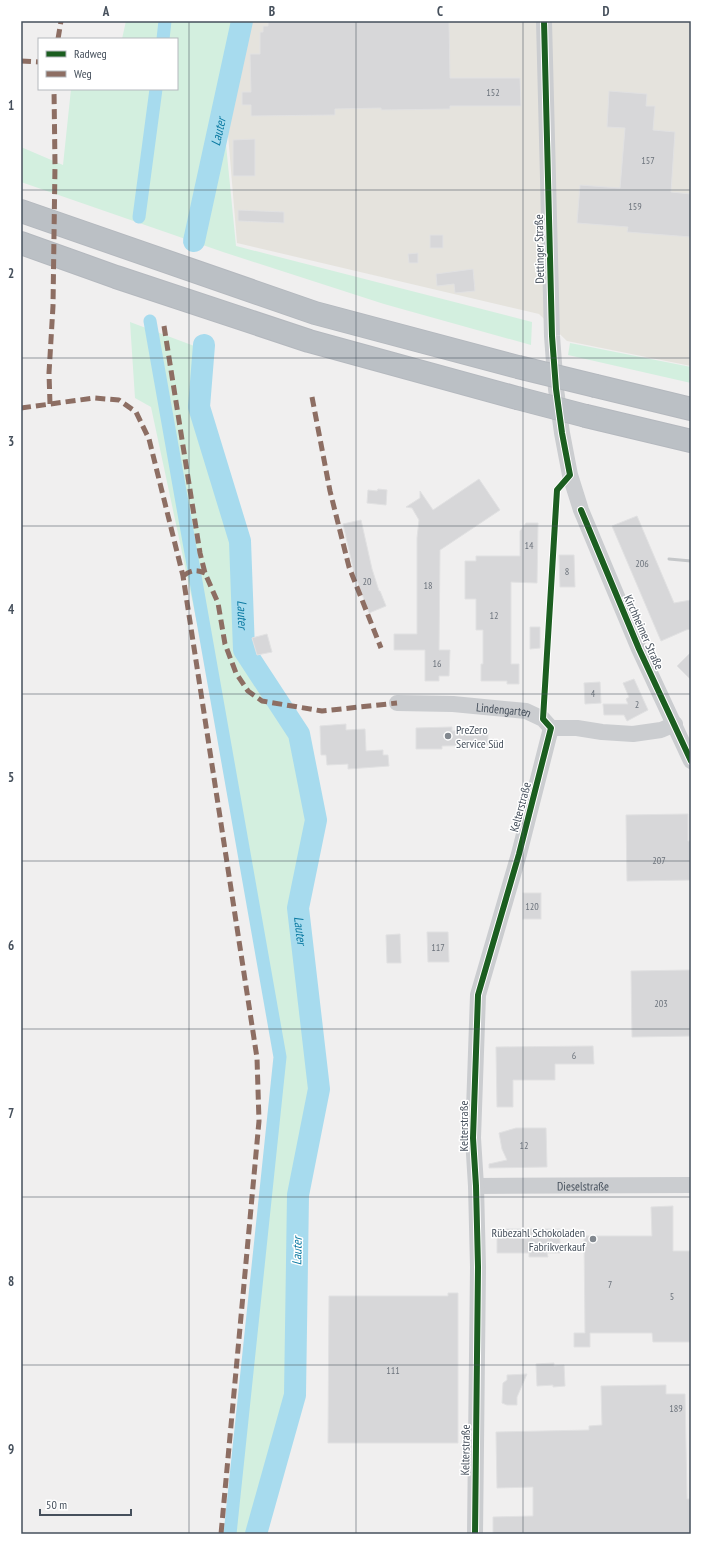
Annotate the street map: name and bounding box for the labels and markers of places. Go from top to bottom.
place label: PreZero Service Süd [456,722,504,751]
marker: PreZero Service Süd [443,731,453,741]
place label: Rübezahl Schokoladen Fabrikverkauf [492,1225,586,1254]
marker: Rübezahl Schokoladen Fabrikverkauf [588,1234,598,1244]

